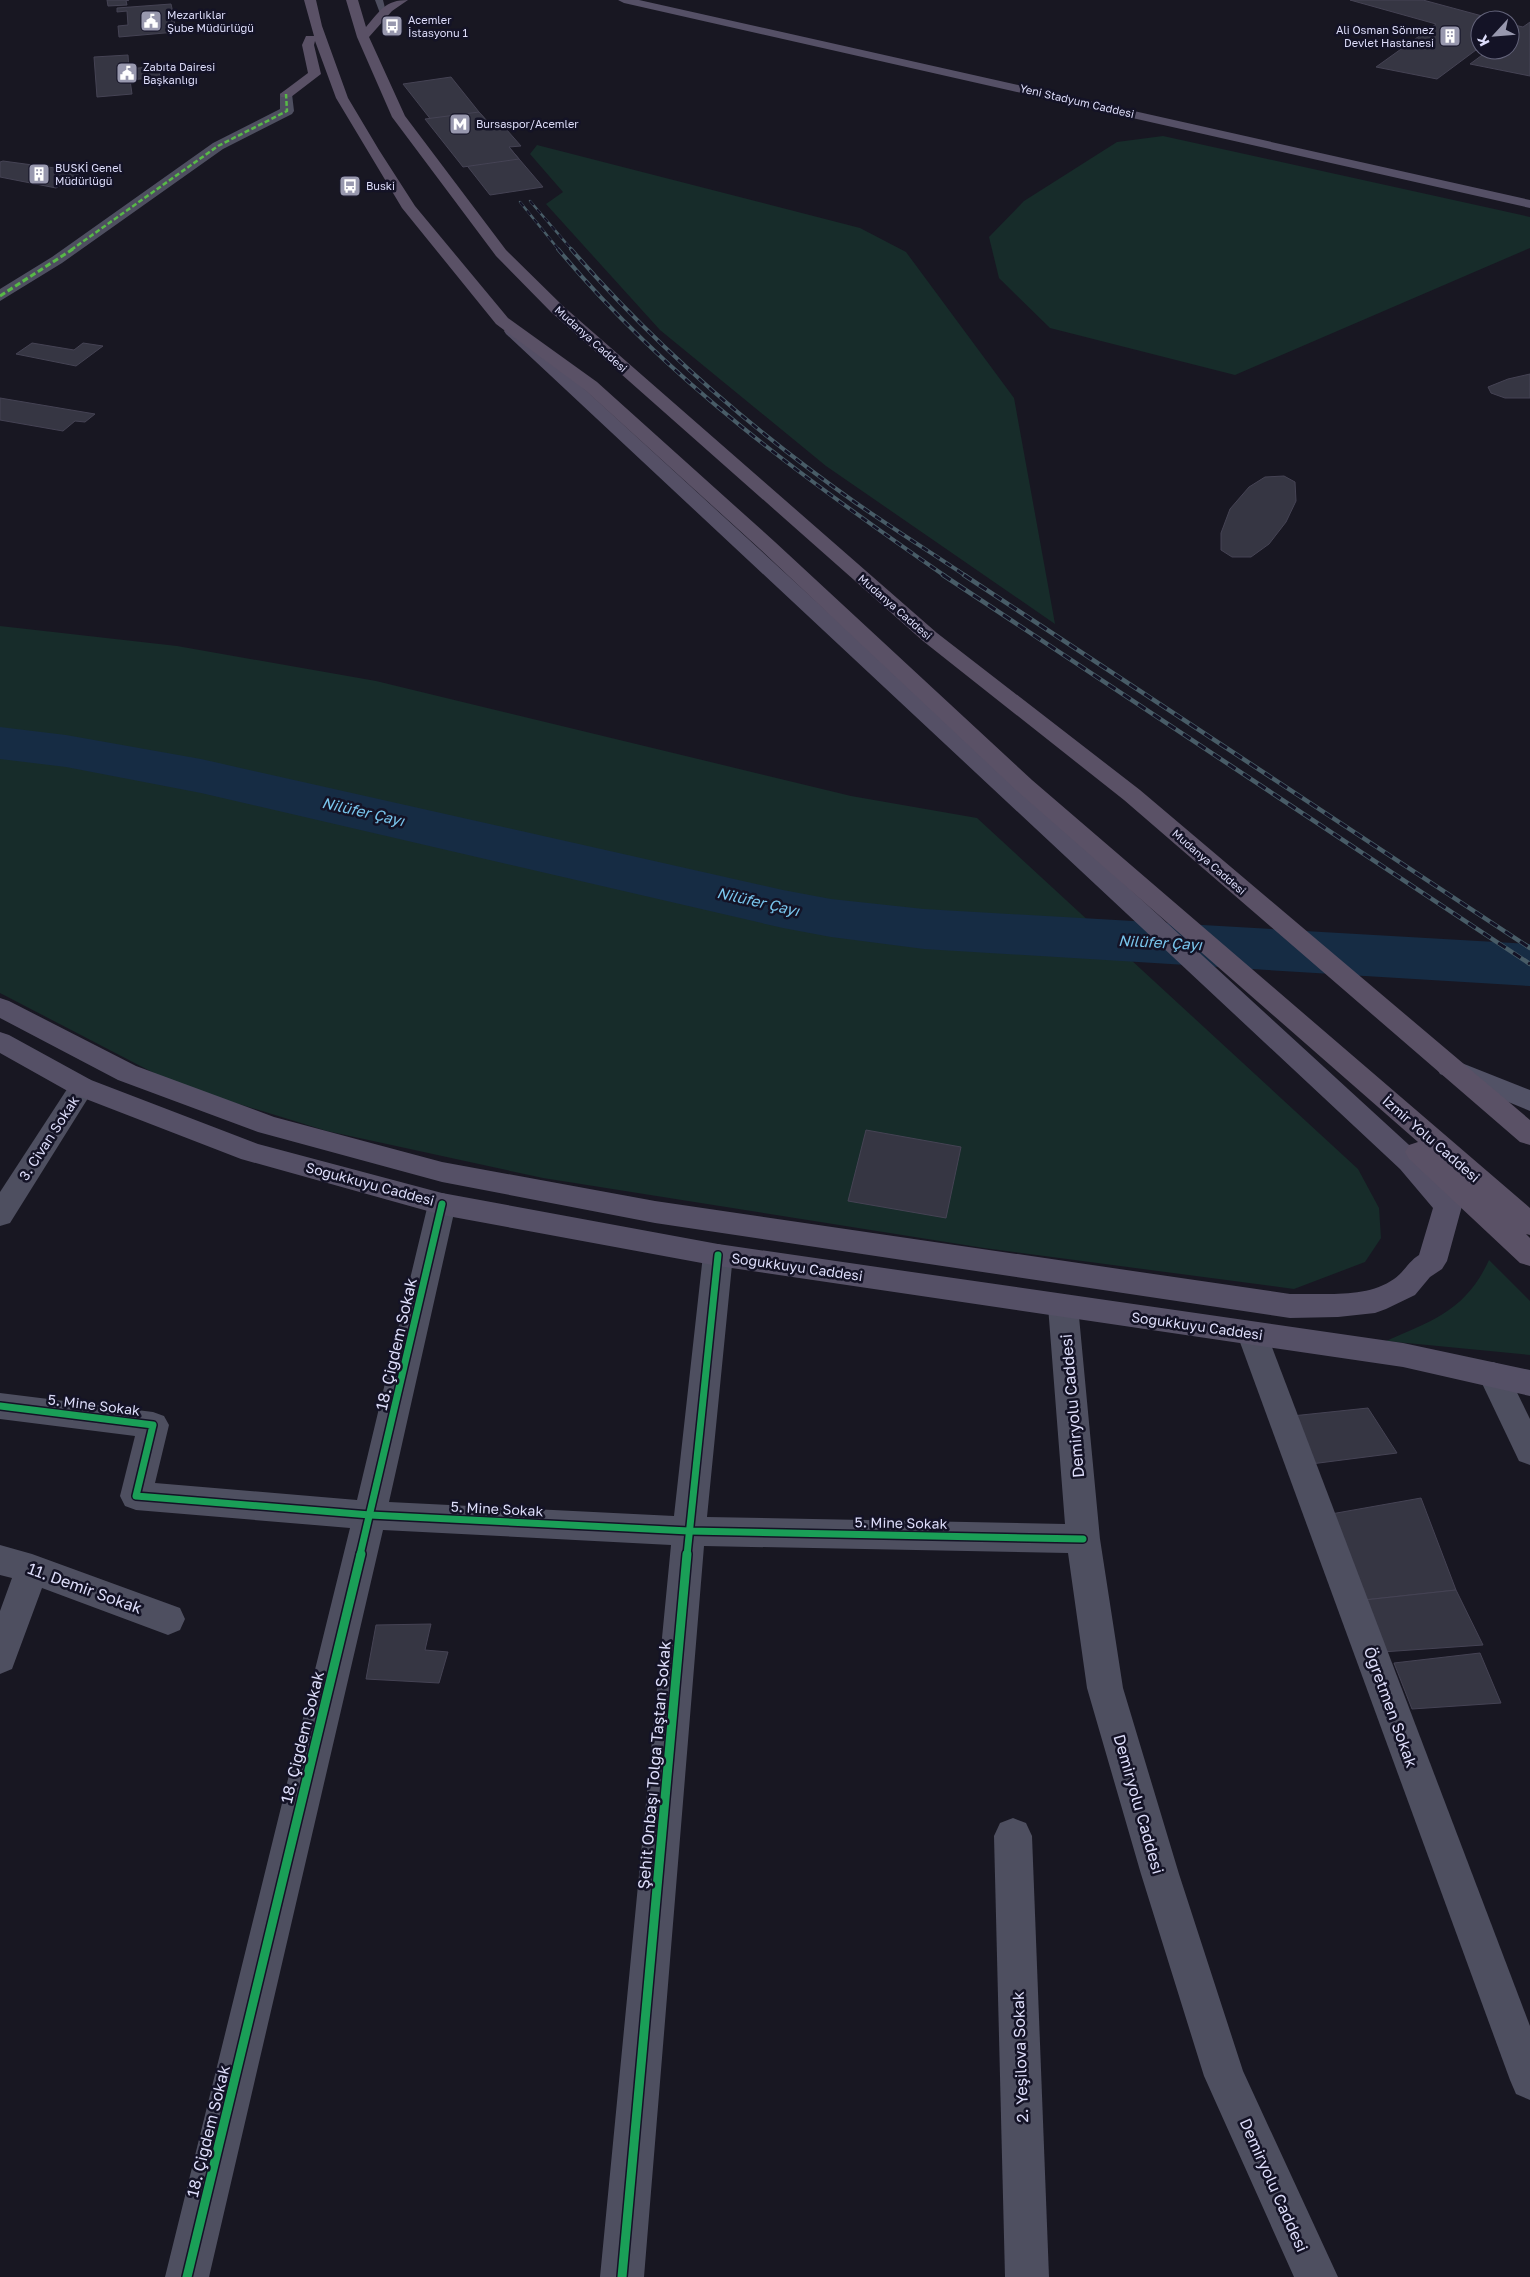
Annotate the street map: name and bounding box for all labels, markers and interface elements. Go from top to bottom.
place label: Mezarlıklar Şube Müdürlüğü [167,8,254,34]
public building icon: Mezarlıklar Şube Müdürlüğü [139,9,163,33]
north arrow [1470,10,1520,60]
place label: Acemler İstasyonu 1 [408,13,468,39]
bus stop icon: Acemler İstasyonu 1 [380,14,404,38]
place label: Ali Osman Sönmez Devlet Hastanesi [1336,23,1434,49]
building icon: Ali Osman Sönmez Devlet Hastanesi [1438,24,1462,48]
text: K [1473,33,1493,49]
place label: Zabıta Dairesi Başkanlığı [143,60,215,86]
public building icon: Zabıta Dairesi Başkanlığı [115,61,139,85]
street label: Yeni Stadyum Caddesi [1019,81,1136,120]
metro station icon: Bursaspor/Acemler [448,112,472,136]
place label: Bursaspor/Acemler [476,117,579,130]
place label: BUSKİ Genel Müdürlüğü [55,161,123,187]
building icon: BUSKİ Genel Müdürlüğü [27,162,51,186]
bus stop icon: Buski [338,174,362,198]
place label: Buski [366,179,395,192]
street label: Mudanya Caddesi [552,303,630,375]
street label: Mudanya Caddesi [856,571,935,642]
water label: Nilüfer Çayı [320,793,407,830]
street label: Mudanya Caddesi [1170,826,1249,897]
water label: Nilüfer Çayı [715,883,802,920]
water label: Nilüfer Çayı [1118,931,1203,954]
street label: 3. Civan Sokak [15,1092,82,1183]
street label: İzmir Yolu Caddesi [1379,1092,1483,1185]
street label: Soğukkuyu Caddesi [304,1158,436,1209]
street label: Soğukkuyu Caddesi [730,1249,864,1284]
street label: 18. Çiğdem Sokak [371,1276,421,1412]
street label: Soğukkuyu Caddesi [1130,1308,1264,1343]
street label: Demiryolu Caddesi [1056,1333,1088,1479]
street label: 5. Mine Sokak [47,1390,141,1419]
street label: 5. Mine Sokak [450,1498,544,1519]
street label: 5. Mine Sokak [854,1513,948,1532]
street label: 11. Demir Sokak [25,1558,145,1618]
street label: Şehit Onbaşı Tolga Taştan Sokak [633,1640,675,1890]
street label: Öğretmen Sokak [1360,1644,1422,1770]
street label: 18. Çiğdem Sokak [276,1669,328,1805]
street label: Demiryolu Caddesi [1109,1732,1169,1876]
street label: 2. Yeşilova Sokak [1008,1991,1032,2123]
street label: 18. Çiğdem Sokak [182,2063,234,2199]
street label: Demiryolu Caddesi [1236,2115,1312,2255]

